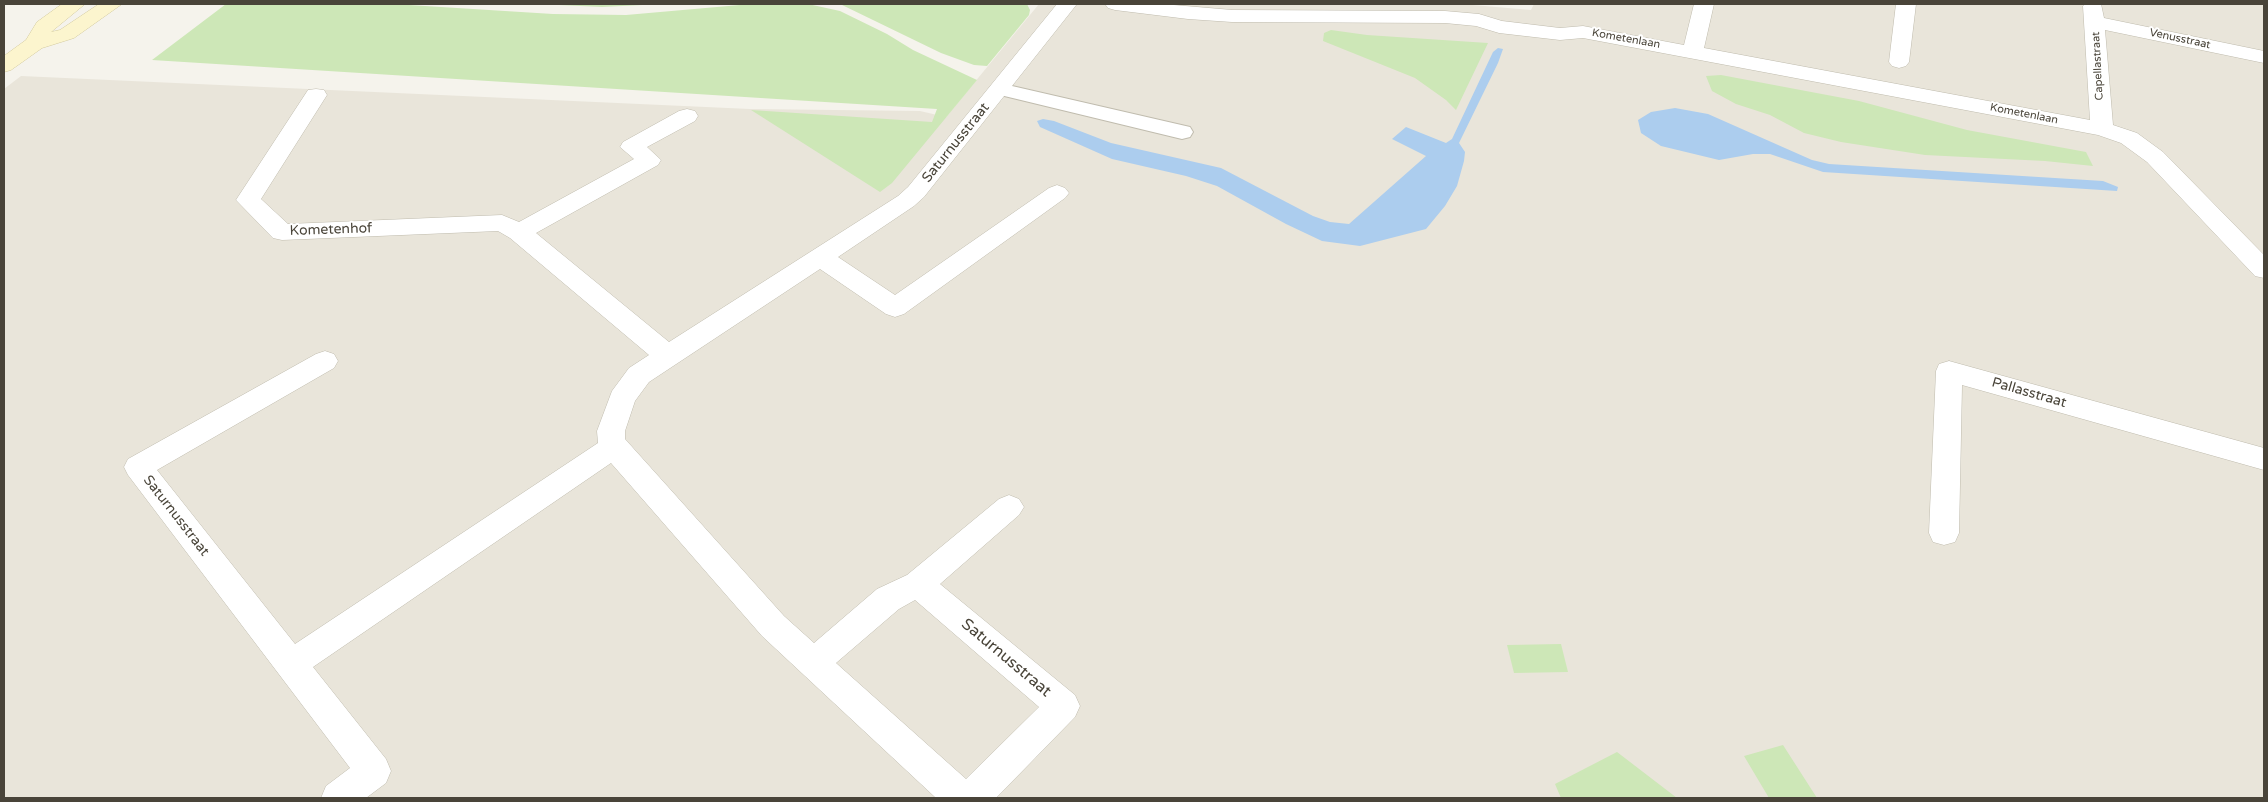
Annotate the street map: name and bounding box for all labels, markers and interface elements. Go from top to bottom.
street label: Kometenlaan [1591,26,1661,52]
street label: Venusstraat [2148,26,2212,52]
street label: Capellastraat [2090,31,2106,101]
street label: Saturnusstraat [919,100,993,186]
street label: Kometenlaan [1989,101,2059,127]
street label: Kometenhof [289,220,373,240]
street label: Pallasstraat [1990,374,2068,412]
street label: Saturnusstraat [139,472,213,560]
street label: Saturnusstraat [957,615,1055,701]

